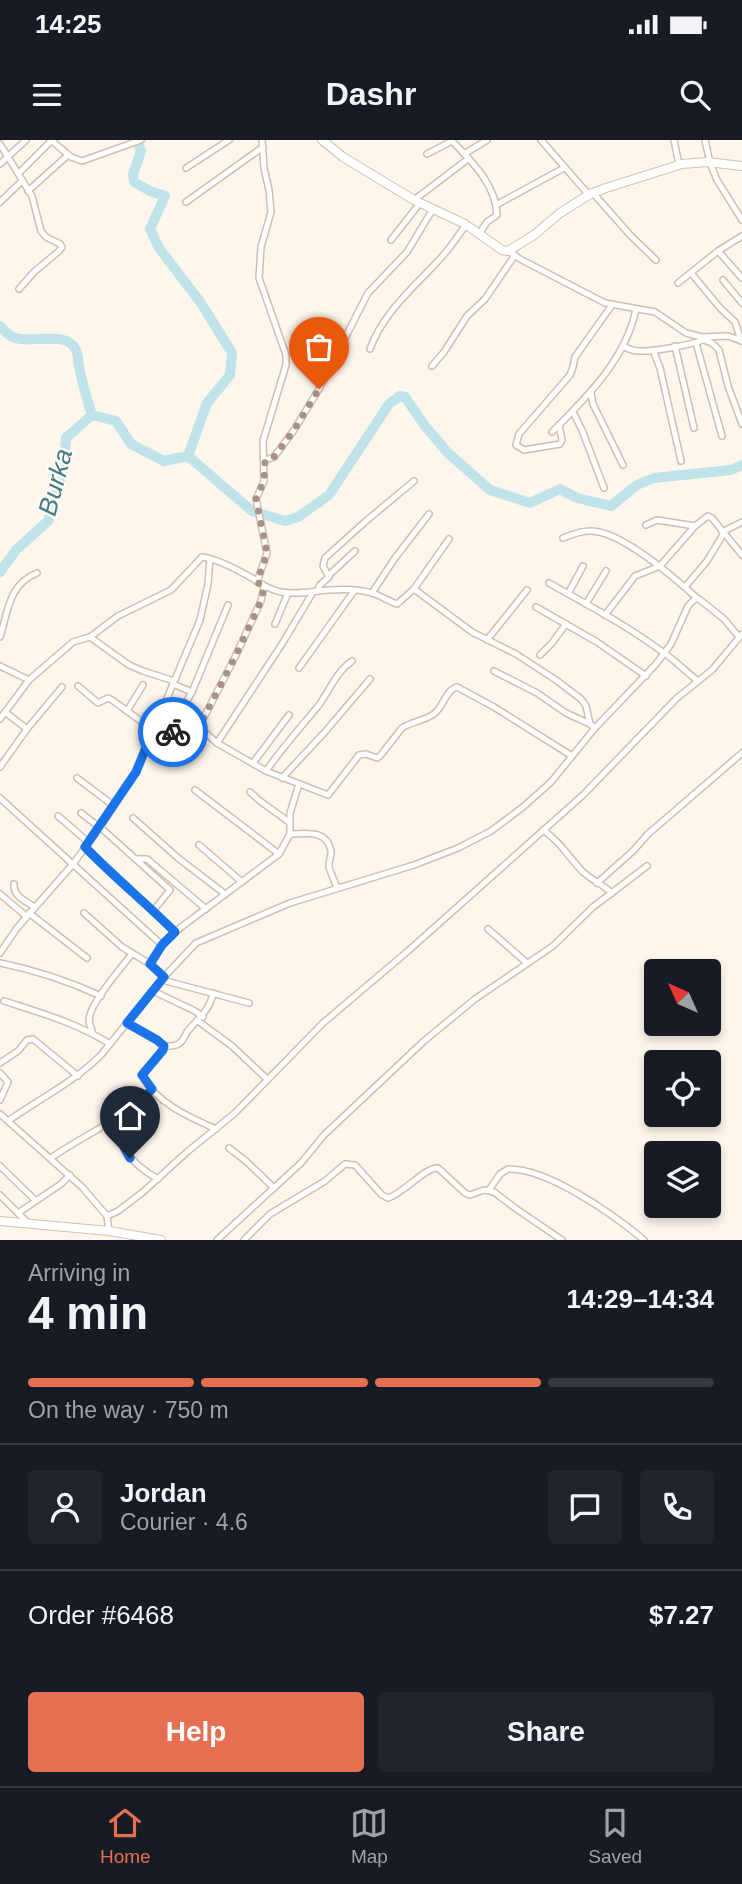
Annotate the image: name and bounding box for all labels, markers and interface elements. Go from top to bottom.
text: 14:25 [35,9,102,39]
icon: menu [28,76,66,114]
text: Dashr [326,76,416,112]
icon: search [676,76,714,114]
pin [289,317,349,389]
icon: bag [300,328,338,366]
water label: Burka [32,445,78,519]
courier [138,697,208,767]
icon: bike [154,713,192,751]
north arrow [644,959,721,1036]
map controls [644,959,721,1218]
button: locate [644,1050,721,1127]
pin [100,1086,160,1158]
icon: home [111,1097,149,1135]
button: layers [644,1141,721,1218]
text: Arriving in [28,1260,130,1286]
text: 14:29–14:34 [567,1284,714,1314]
text: 4 min [28,1287,148,1339]
text: On the way · 750 m [28,1397,229,1423]
button: person [28,1470,102,1544]
button: chat [548,1470,622,1544]
button: phone [640,1470,714,1544]
text: Jordan [120,1478,207,1508]
text: Courier · 4.6 [120,1509,248,1535]
text: Order #6468 [28,1600,174,1630]
text: $7.27 [649,1600,714,1630]
button: Help [28,1692,364,1772]
button: Share [378,1692,714,1772]
tab: Home [100,1804,151,1868]
tab: Map [350,1804,388,1868]
tab: Saved [588,1804,642,1868]

